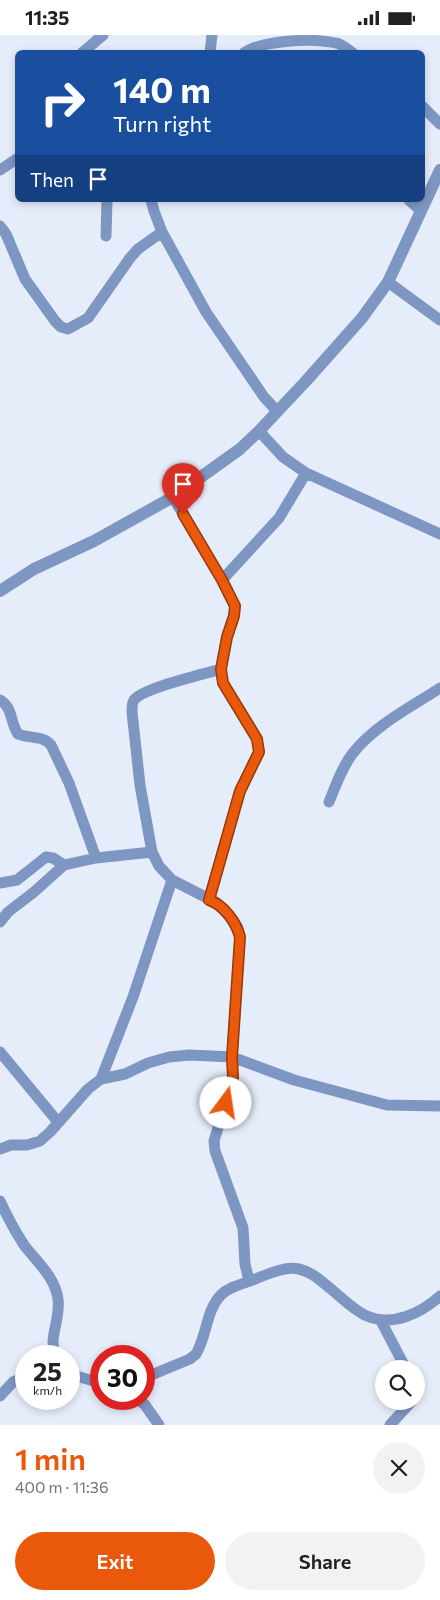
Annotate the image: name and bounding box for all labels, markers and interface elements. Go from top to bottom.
text: 11:35 [25,6,69,29]
text: 140 m [113,67,211,110]
icon: right [30,70,95,135]
text: Turn right [113,110,211,137]
icon: arrive [84,165,112,193]
text: Then [30,168,74,191]
pin [162,463,204,514]
icon: arrive [169,470,197,498]
position arrow [199,1076,251,1128]
speed limit sign: 30 [90,1345,155,1410]
text: 25 [33,1356,62,1386]
map controls [375,1360,425,1410]
button: search [375,1360,425,1410]
text: km/h [33,1383,62,1397]
text: 1 min [15,1439,86,1476]
button: close [373,1442,425,1494]
text: 400 m · 11:36 [15,1477,109,1496]
button: Exit [15,1532,215,1590]
button: Share [225,1532,425,1590]

